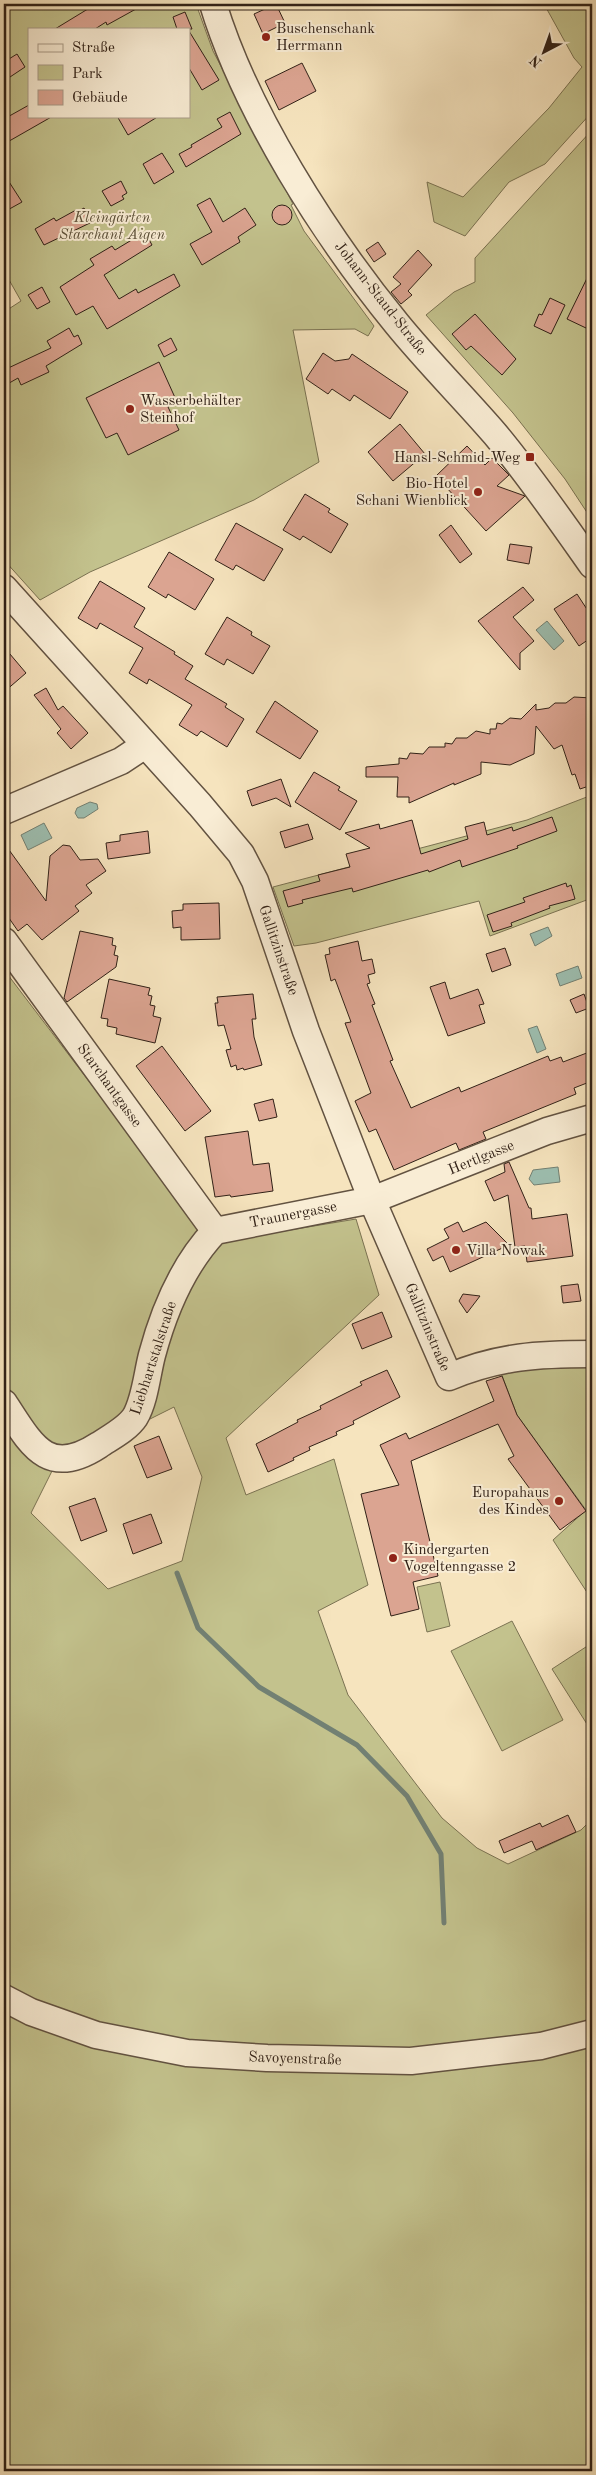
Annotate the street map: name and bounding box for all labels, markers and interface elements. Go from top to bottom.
place label: Buschenschank Herrmann [276,22,375,54]
legend [28,28,190,118]
north arrow [518,28,568,78]
marker: Buschenschank Herrmann [260,31,272,43]
text: Straße [72,41,115,56]
text: N [527,52,545,70]
text: Park [72,67,103,82]
text: Gebäude [72,91,128,106]
park label: Kleingärten Starchant Aigen [59,211,165,243]
street label: Johann-Staud-Straße [331,239,429,358]
place label: Wasserbehälter Steinhof [140,394,241,426]
marker: Wasserbehälter Steinhof [124,403,136,415]
place label: Hansl-Schmid-Weg [394,451,520,466]
marker: Hansl-Schmid-Weg [524,451,536,463]
place label: Bio-Hotel Schani Wienblick [356,477,468,509]
marker: Bio-Hotel Schani Wienblick [472,486,484,498]
street label: Gallitzinstraße [255,903,300,998]
street label: Starchantgasse [74,1041,144,1130]
street label: Hertlgasse [446,1138,517,1178]
street label: Traunergasse [248,1200,338,1231]
marker: Villa Nowak [450,1244,462,1256]
place label: Villa Nowak [466,1244,546,1259]
street label: Gallitzinstraße [401,1281,452,1374]
street label: Liebhartstalstraße [129,1299,180,1417]
place label: Europahaus des Kindes [472,1486,549,1518]
marker: Europahaus des Kindes [553,1495,565,1507]
place label: Kindergarten Vogeltenngasse 2 [403,1543,516,1575]
marker: Kindergarten Vogeltenngasse 2 [387,1552,399,1564]
street label: Savoyenstraße [248,2050,342,2069]

